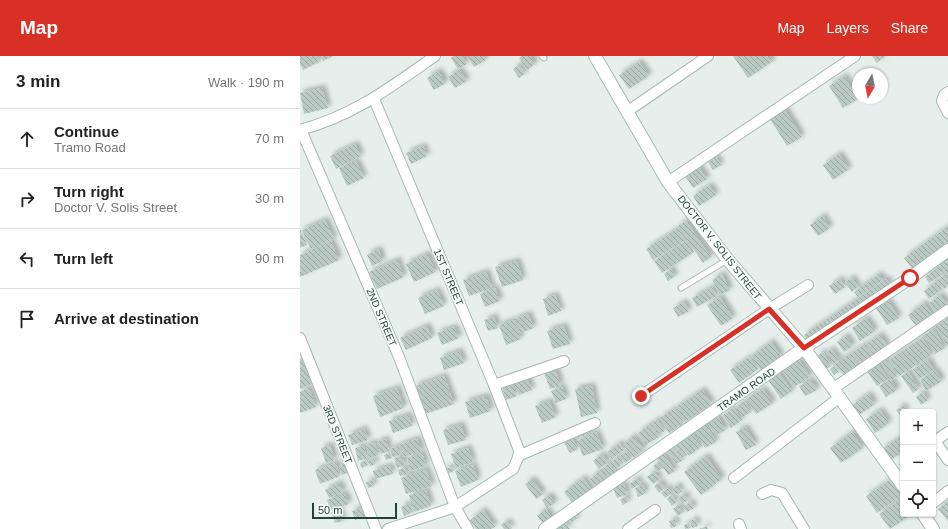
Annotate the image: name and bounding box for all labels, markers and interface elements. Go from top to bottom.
text: Map [20,17,58,38]
text: Map [777,20,805,36]
text: Layers [827,20,869,36]
text: Share [891,20,928,36]
north arrow [852,68,888,104]
text: 3 min [16,72,60,91]
text: Walk · 190 m [208,75,284,90]
text: Continue [54,123,119,140]
icon: ahead [16,128,38,150]
text: 70 m [255,131,284,146]
text: Tramo Road [54,140,126,155]
text: Turn right [54,183,124,200]
icon: right [16,188,38,210]
text: 30 m [255,191,284,206]
street label: DOCTOR V. SOLIS STREET [676,193,764,301]
text: Doctor V. Solis Street [54,200,177,215]
street label: 1ST STREET [432,247,465,307]
icon: left [16,248,38,270]
text: Turn left [54,250,113,267]
text: 90 m [255,251,284,266]
route start [901,269,919,287]
street label: 2ND STREET [364,286,399,348]
icon: arrive [16,308,38,330]
text: Arrive at destination [54,310,199,327]
street label: TRAMO ROAD [715,365,777,413]
route end [632,387,650,405]
street label: 3RD STREET [321,403,354,465]
map controls [900,409,936,517]
button: + [900,409,936,445]
button: − [900,445,936,481]
button: locate [900,481,936,517]
scale bar [312,501,397,520]
text: 50 m [318,504,342,516]

